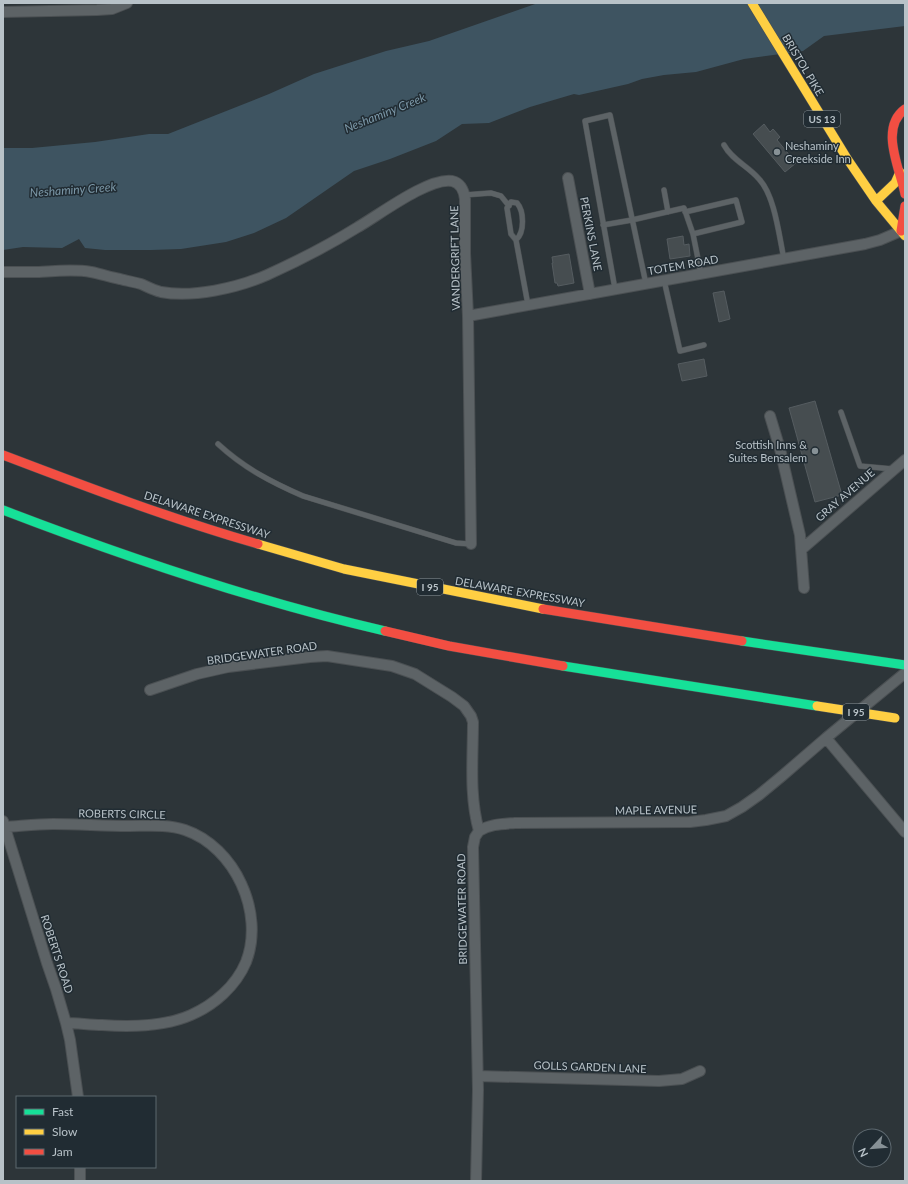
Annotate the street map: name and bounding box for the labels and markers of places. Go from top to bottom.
place label: Neshaminy Creekside Inn [785,139,851,165]
marker: Neshaminy Creekside Inn [772,147,782,157]
place label: Scottish Inns & Suites Bensalem [728,438,807,464]
marker: Scottish Inns & Suites Bensalem [810,446,820,456]

